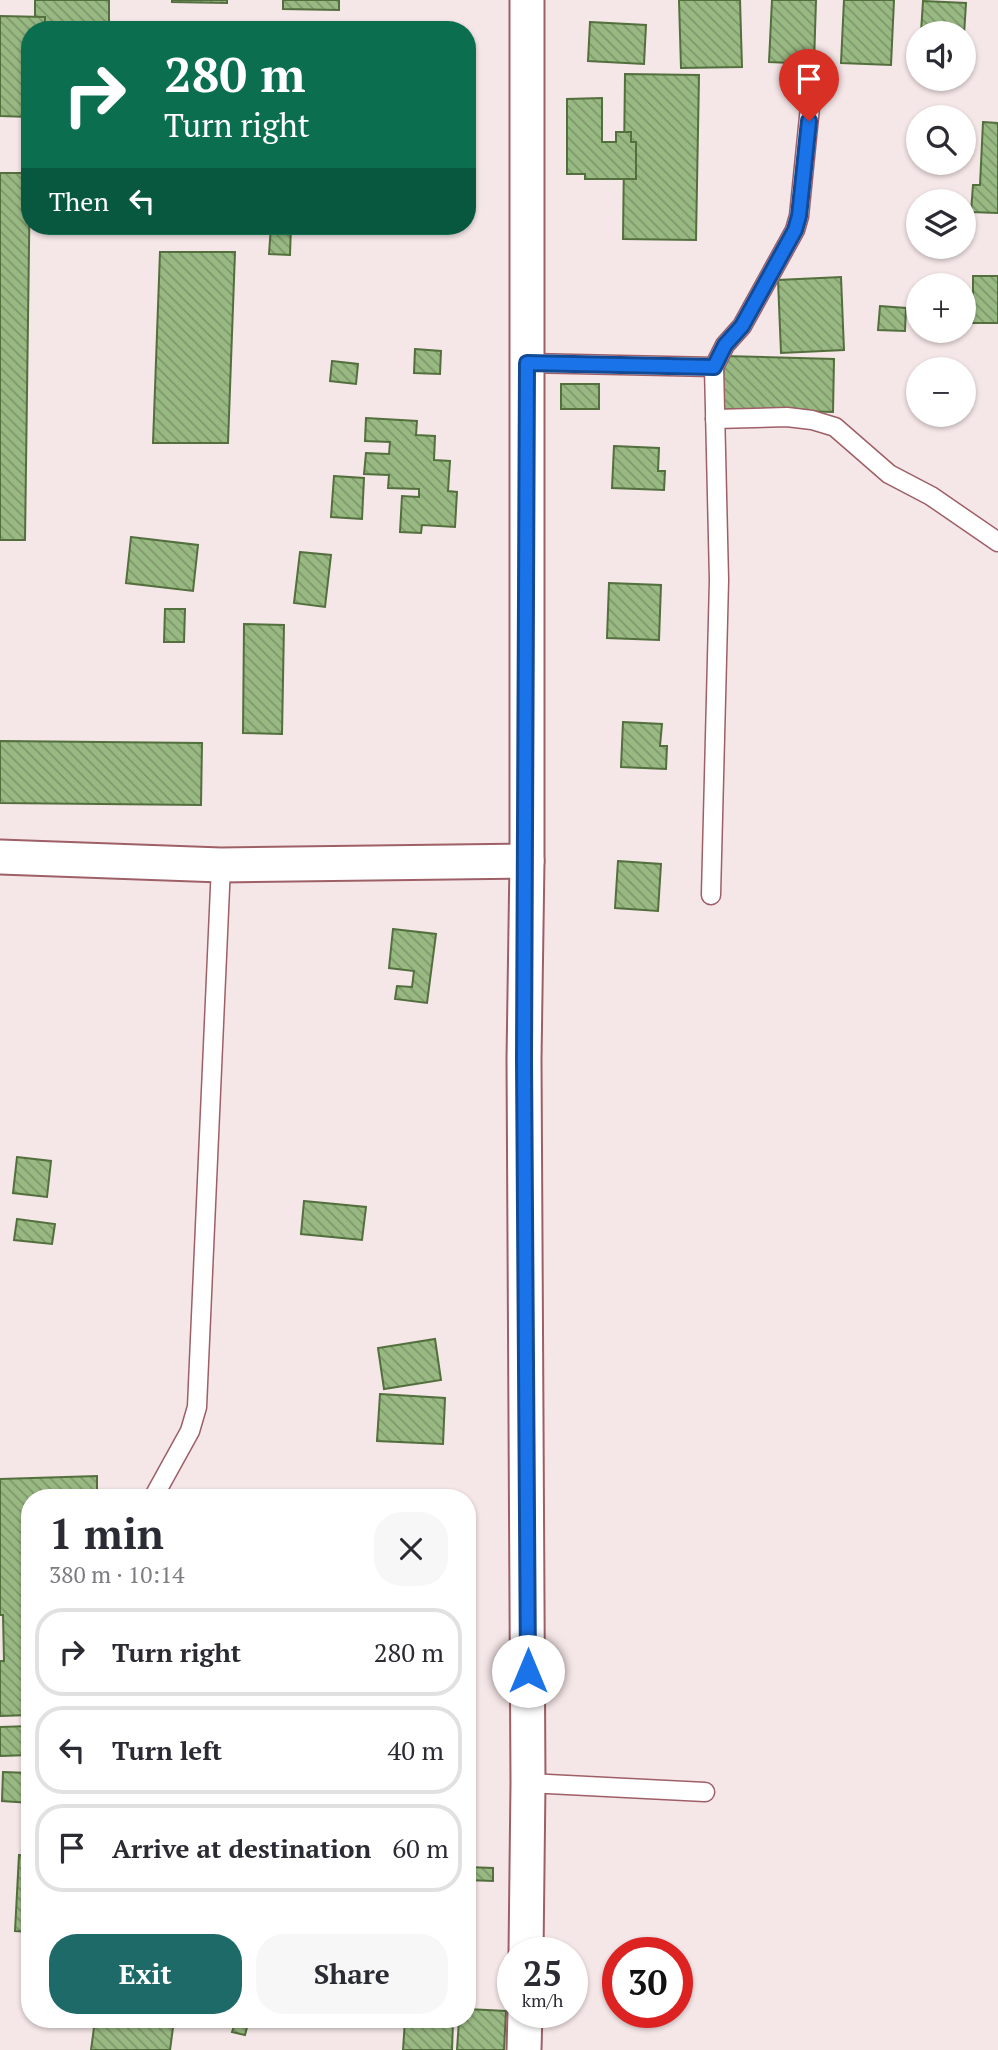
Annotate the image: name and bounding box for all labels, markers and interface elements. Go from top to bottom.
map controls [906,21,976,427]
button: sound [906,21,976,91]
text: 280 m [164,41,306,106]
icon: right [49,49,140,140]
pin [779,49,839,121]
icon: arrive [790,60,828,98]
text: Turn right [164,104,310,146]
button: search [906,105,976,175]
icon: left [123,182,161,220]
text: Then [49,184,109,218]
button: layers [906,189,976,259]
button: + [906,273,976,343]
button: − [906,357,976,427]
text: 1 min [49,1505,164,1561]
button: close [374,1512,448,1586]
text: 380 m · 10:14 [49,1559,184,1590]
icon: right [53,1633,91,1671]
position arrow [491,1634,565,1708]
text: Turn right [112,1635,241,1669]
text: 280 m [374,1635,444,1669]
icon: left [53,1731,91,1769]
text: Turn left [112,1733,222,1767]
text: 40 m [388,1733,444,1767]
icon: arrive [53,1829,91,1867]
text: Arrive at destination [112,1831,371,1865]
text: 60 m [392,1831,449,1865]
button: Exit [49,1934,242,2014]
button: Share [256,1934,448,2014]
speed limit sign: 30 [602,1937,693,2028]
text: 25 [523,1950,562,1996]
text: km/h [522,1988,563,2012]

